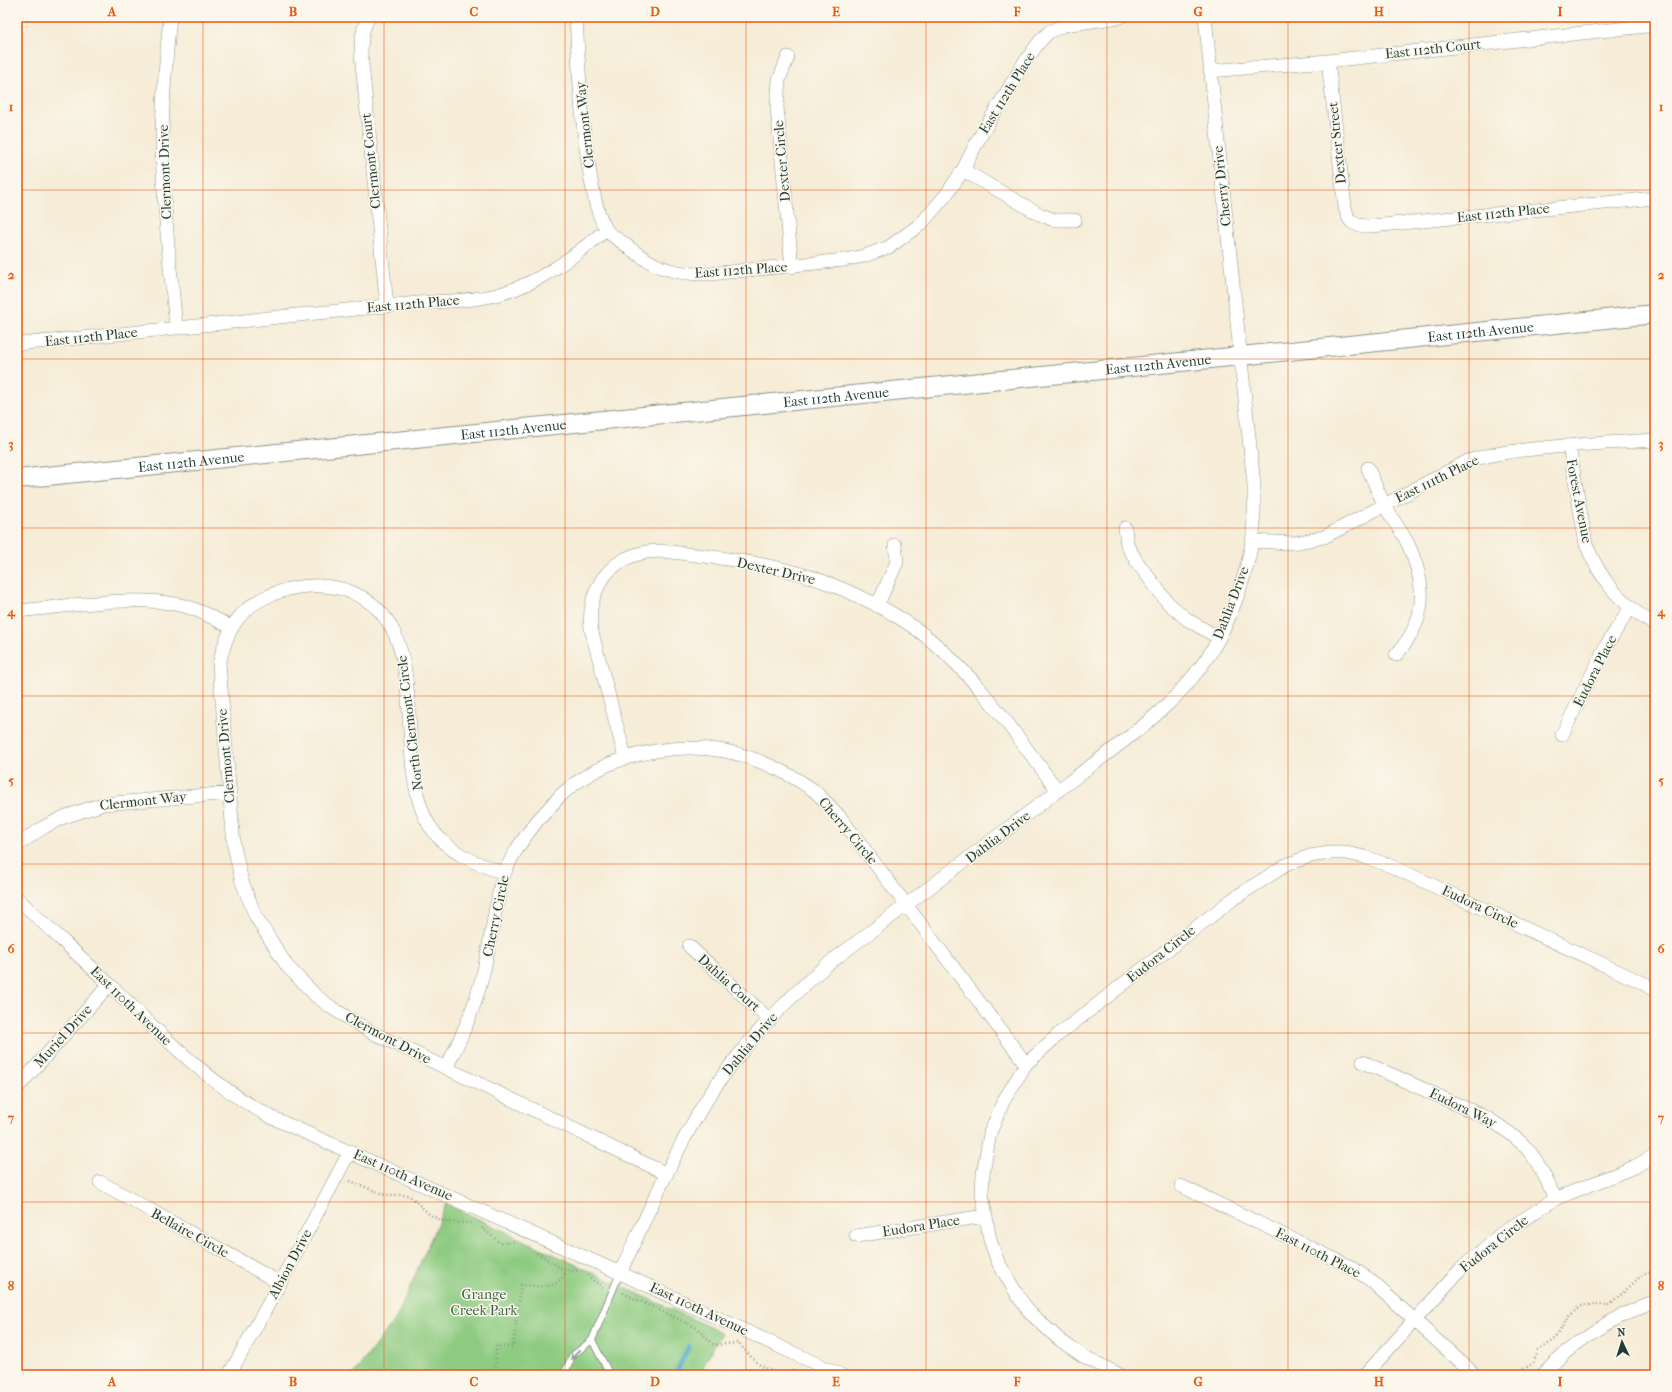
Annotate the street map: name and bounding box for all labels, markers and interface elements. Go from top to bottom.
text: A [107,4,117,19]
text: B [289,4,298,19]
text: C [470,4,479,19]
text: D [650,4,660,19]
text: E [832,4,840,19]
text: F [1013,4,1021,19]
text: G [1193,4,1203,19]
text: H [1374,4,1385,19]
text: I [1557,4,1563,19]
street label: East 112th Court [1384,35,1482,63]
street label: East 112th Place [975,49,1039,137]
street label: Clermont Way [572,80,598,169]
text: 1 [9,99,14,114]
text: 1 [1659,99,1664,114]
street label: Dexter Street [1324,101,1350,185]
street label: Clermont Court [358,112,384,210]
street label: Dexter Circle [770,119,794,203]
street label: Clermont Drive [155,124,175,220]
street label: Cherry Drive [1209,145,1235,227]
street label: East 112th Place [1456,200,1550,226]
street label: East 112th Place [694,258,788,282]
text: 2 [8,267,15,282]
text: 2 [1658,267,1665,282]
street label: East 112th Place [366,291,460,317]
street label: East 112th Avenue [1427,318,1535,345]
street label: East 112th Place [44,324,138,350]
street label: East 112th Avenue [1104,350,1212,378]
street label: East 112th Avenue [782,383,890,411]
street label: East 112th Avenue [460,416,567,443]
text: 3 [8,436,14,452]
text: 3 [1658,436,1664,452]
street label: East 112th Avenue [137,448,245,475]
street label: East 111th Place [1392,451,1482,507]
street label: Forest Avenue [1562,457,1596,545]
street label: Dexter Drive [735,554,817,588]
street label: Dahlia Drive [1209,564,1253,642]
text: 4 [6,604,16,620]
text: 4 [1656,604,1666,620]
street label: Eudora Place [1570,632,1620,710]
street label: North Clermont Circle [393,654,427,792]
street label: Clermont Drive [213,708,239,804]
text: 5 [8,773,14,788]
text: 5 [1658,773,1664,788]
street label: Clermont Way [99,788,188,814]
street label: Cherry Circle [815,794,881,868]
street label: Dahlia Drive [962,807,1034,867]
street label: Cherry Circle [479,874,513,958]
street label: Eudora Circle [1439,882,1521,932]
street label: Eudora Circle [1123,922,1199,986]
text: 6 [7,941,15,956]
text: 6 [1657,941,1665,956]
street label: Dahlia Court [694,951,764,1015]
street label: East 110th Avenue [87,963,175,1049]
street label: Muriel Drive [30,1001,96,1071]
street label: Clermont Drive [342,1008,434,1068]
street label: Dahlia Drive [719,1009,781,1079]
street label: Eudora Way [1426,1084,1500,1132]
text: 7 [7,1110,15,1125]
text: 7 [1657,1110,1665,1125]
street label: East 110th Avenue [351,1145,455,1205]
street label: Bellaire Circle [148,1205,232,1261]
street label: Eudora Place [881,1211,961,1241]
street label: Eudora Circle [1456,1212,1532,1276]
street label: East 110th Place [1272,1224,1364,1282]
street label: Albion Drive [264,1226,315,1303]
text: 8 [8,1278,15,1293]
text: 8 [1658,1278,1665,1293]
street label: East 110th Avenue [647,1279,751,1339]
park label: Grange Creek Park [450,1286,518,1319]
north arrow [1602,1322,1642,1362]
text: N [1617,1326,1627,1339]
one-way arrow [570,1350,579,1360]
text: A [107,1374,117,1389]
text: B [289,1374,298,1389]
text: C [470,1374,479,1389]
text: D [650,1374,660,1389]
text: E [832,1374,840,1389]
text: F [1013,1374,1021,1389]
text: G [1193,1374,1203,1389]
text: H [1374,1374,1385,1389]
text: I [1557,1374,1563,1389]

